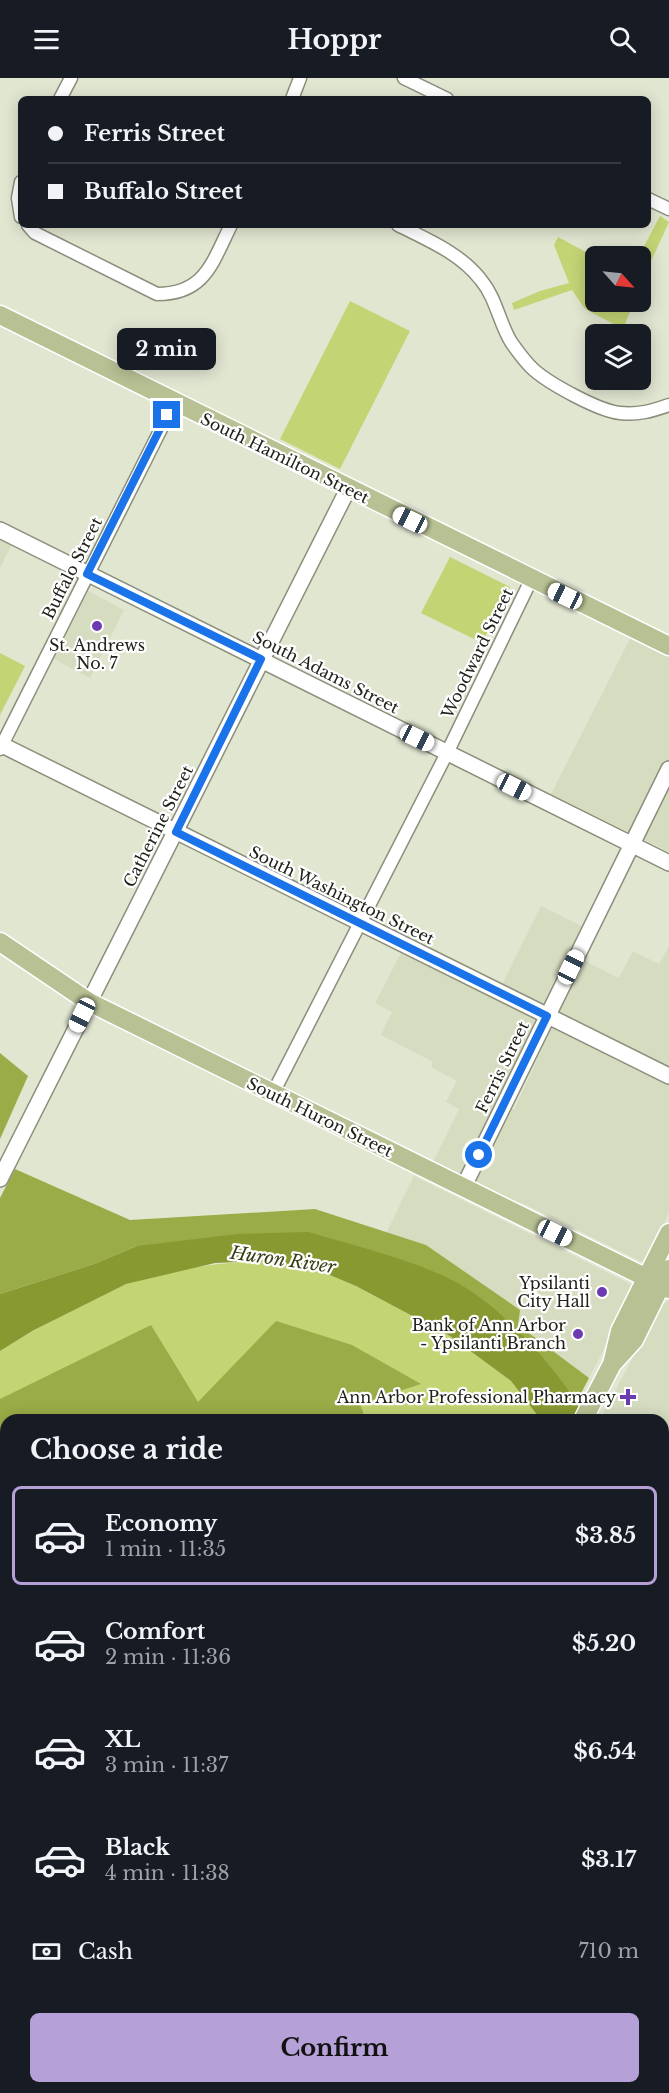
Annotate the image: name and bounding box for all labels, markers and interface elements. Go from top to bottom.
icon: menu [30,23,63,56]
text: Hoppr [288,23,381,56]
icon: search [606,23,639,56]
text: Ferris Street [84,120,225,147]
text: Buffalo Street [84,178,243,205]
north arrow [585,246,651,312]
map controls [585,246,651,390]
button: layers [585,324,651,390]
callout: 2 min [118,328,216,370]
text: 2 min [135,337,198,361]
route end [153,401,180,428]
street label: South Hamilton Street [198,408,372,508]
car [390,504,430,536]
street label: Buffalo Street [38,514,106,622]
car [545,580,585,612]
street label: Woodward Street [436,585,517,722]
marker: St. Andrews No. 7 [90,619,104,633]
street label: South Adams Street [250,626,402,718]
place label: St. Andrews No. 7 [49,635,145,673]
car [397,722,437,754]
street label: Catherine Street [119,762,197,890]
car [494,771,534,803]
street label: South Washington Street [246,841,438,949]
car [555,947,587,987]
car [66,995,98,1035]
street label: Ferris Street [471,1018,533,1116]
street label: South Huron Street [244,1073,396,1161]
route start [465,1141,492,1168]
car [535,1217,575,1249]
water label: Huron River [228,1242,338,1278]
place label: Ypsilanti City Hall [517,1273,591,1311]
marker: Ypsilanti City Hall [595,1285,609,1299]
place label: Bank of Ann Arbor - Ypsilanti Branch [412,1315,566,1353]
marker: Bank of Ann Arbor - Ypsilanti Branch [571,1327,585,1341]
place label: Ann Arbor Professional Pharmacy [336,1387,617,1407]
marker: Ann Arbor Professional Pharmacy [621,1390,635,1404]
text: Choose a ride [30,1433,223,1466]
icon: car [33,1509,87,1563]
text: Economy [105,1510,217,1537]
text: $3.85 [575,1522,636,1549]
text: 1 min · 11:35 [105,1537,226,1561]
icon: car [33,1617,87,1671]
text: Comfort [105,1618,205,1645]
text: $5.20 [572,1630,636,1657]
text: 2 min · 11:36 [105,1645,231,1669]
icon: car [33,1725,87,1779]
text: XL [105,1726,140,1753]
text: $6.54 [574,1738,636,1765]
text: 3 min · 11:37 [105,1753,228,1777]
icon: car [33,1833,87,1887]
text: Black [105,1834,170,1861]
text: $3.17 [581,1846,636,1873]
text: 4 min · 11:38 [105,1861,230,1885]
icon: cash [30,1935,63,1968]
text: Cash [78,1938,133,1965]
text: 710 m [579,1939,639,1963]
button: Confirm [30,2013,639,2082]

